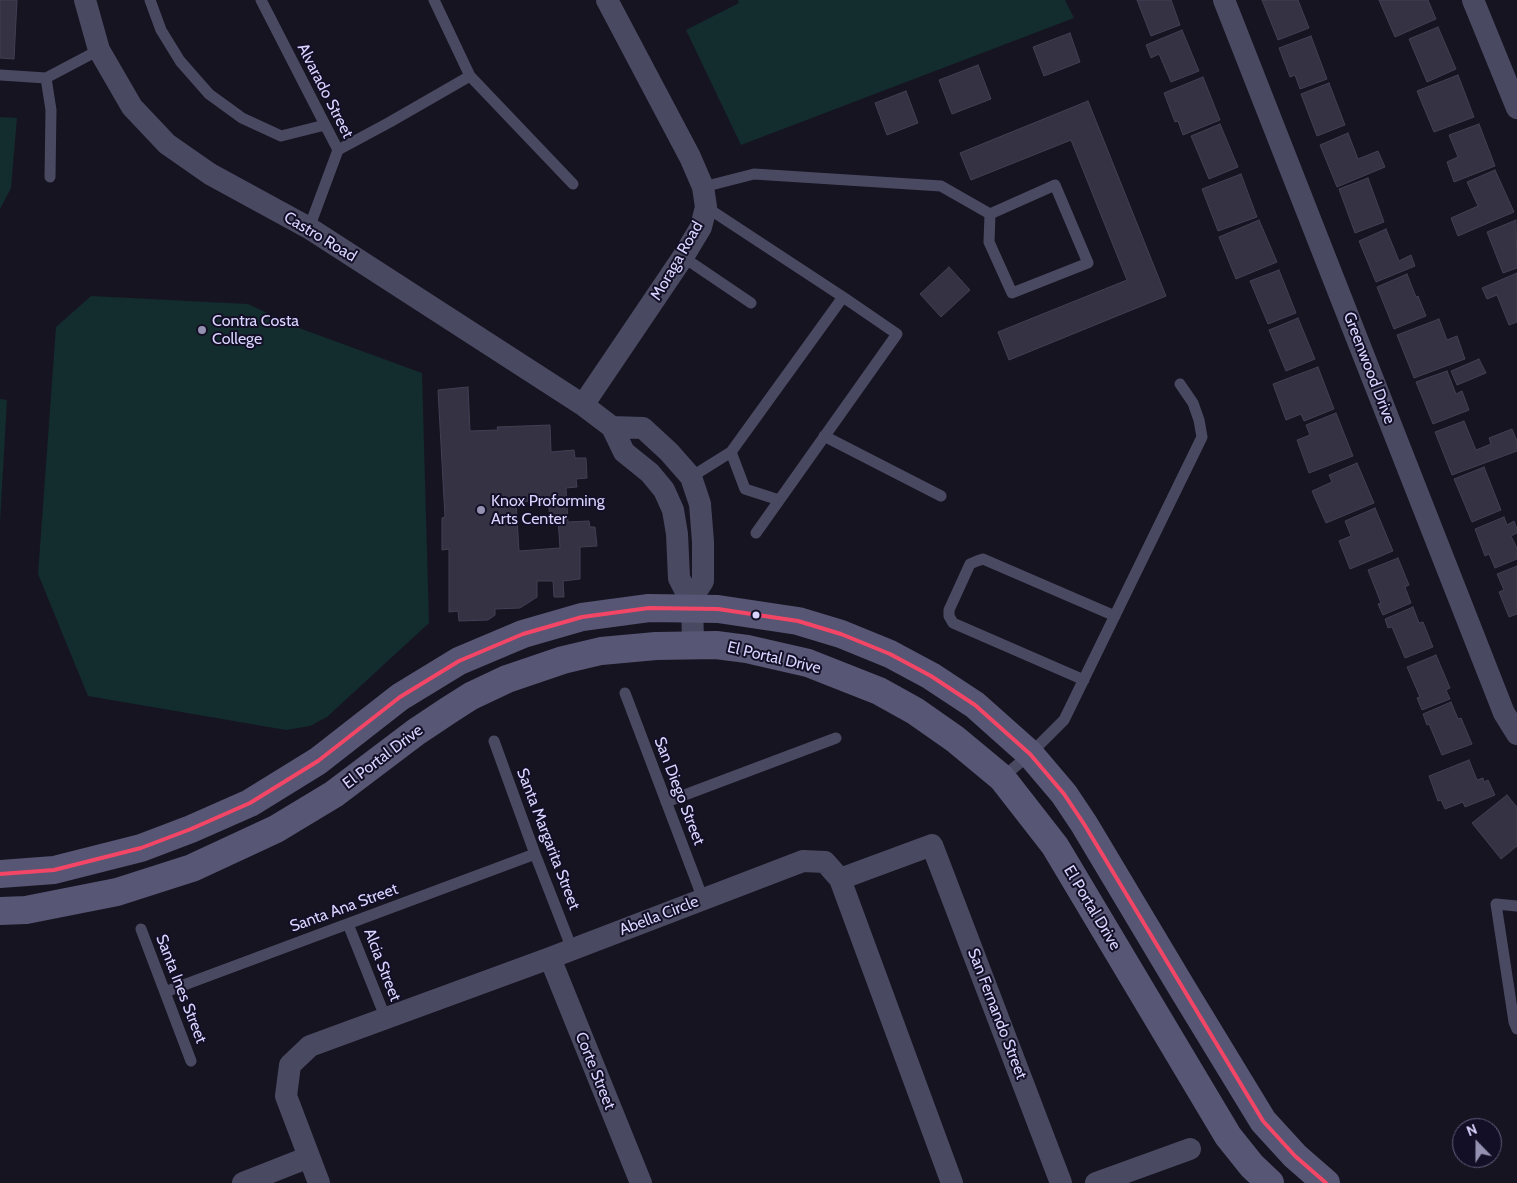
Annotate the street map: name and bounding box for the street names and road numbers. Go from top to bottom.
street label: Alvarado Street [293,40,357,142]
street label: Castro Road [280,208,360,266]
street label: Moraga Road [647,218,707,304]
street label: Greenwood Drive [1339,309,1399,427]
street label: El Portal Drive [725,638,823,678]
street label: El Portal Drive [339,721,427,793]
street label: San Diego Street [650,734,708,848]
street label: Santa Margarita Street [512,766,584,912]
street label: El Portal Drive [1059,862,1125,954]
street label: Santa Ana Street [287,880,401,936]
street label: Abella Circle [617,892,701,940]
street label: Alcia Street [359,926,405,1004]
street label: Santa Ines Street [151,932,211,1046]
street label: San Fernando Street [963,946,1031,1082]
street label: Corte Street [571,1030,619,1112]

